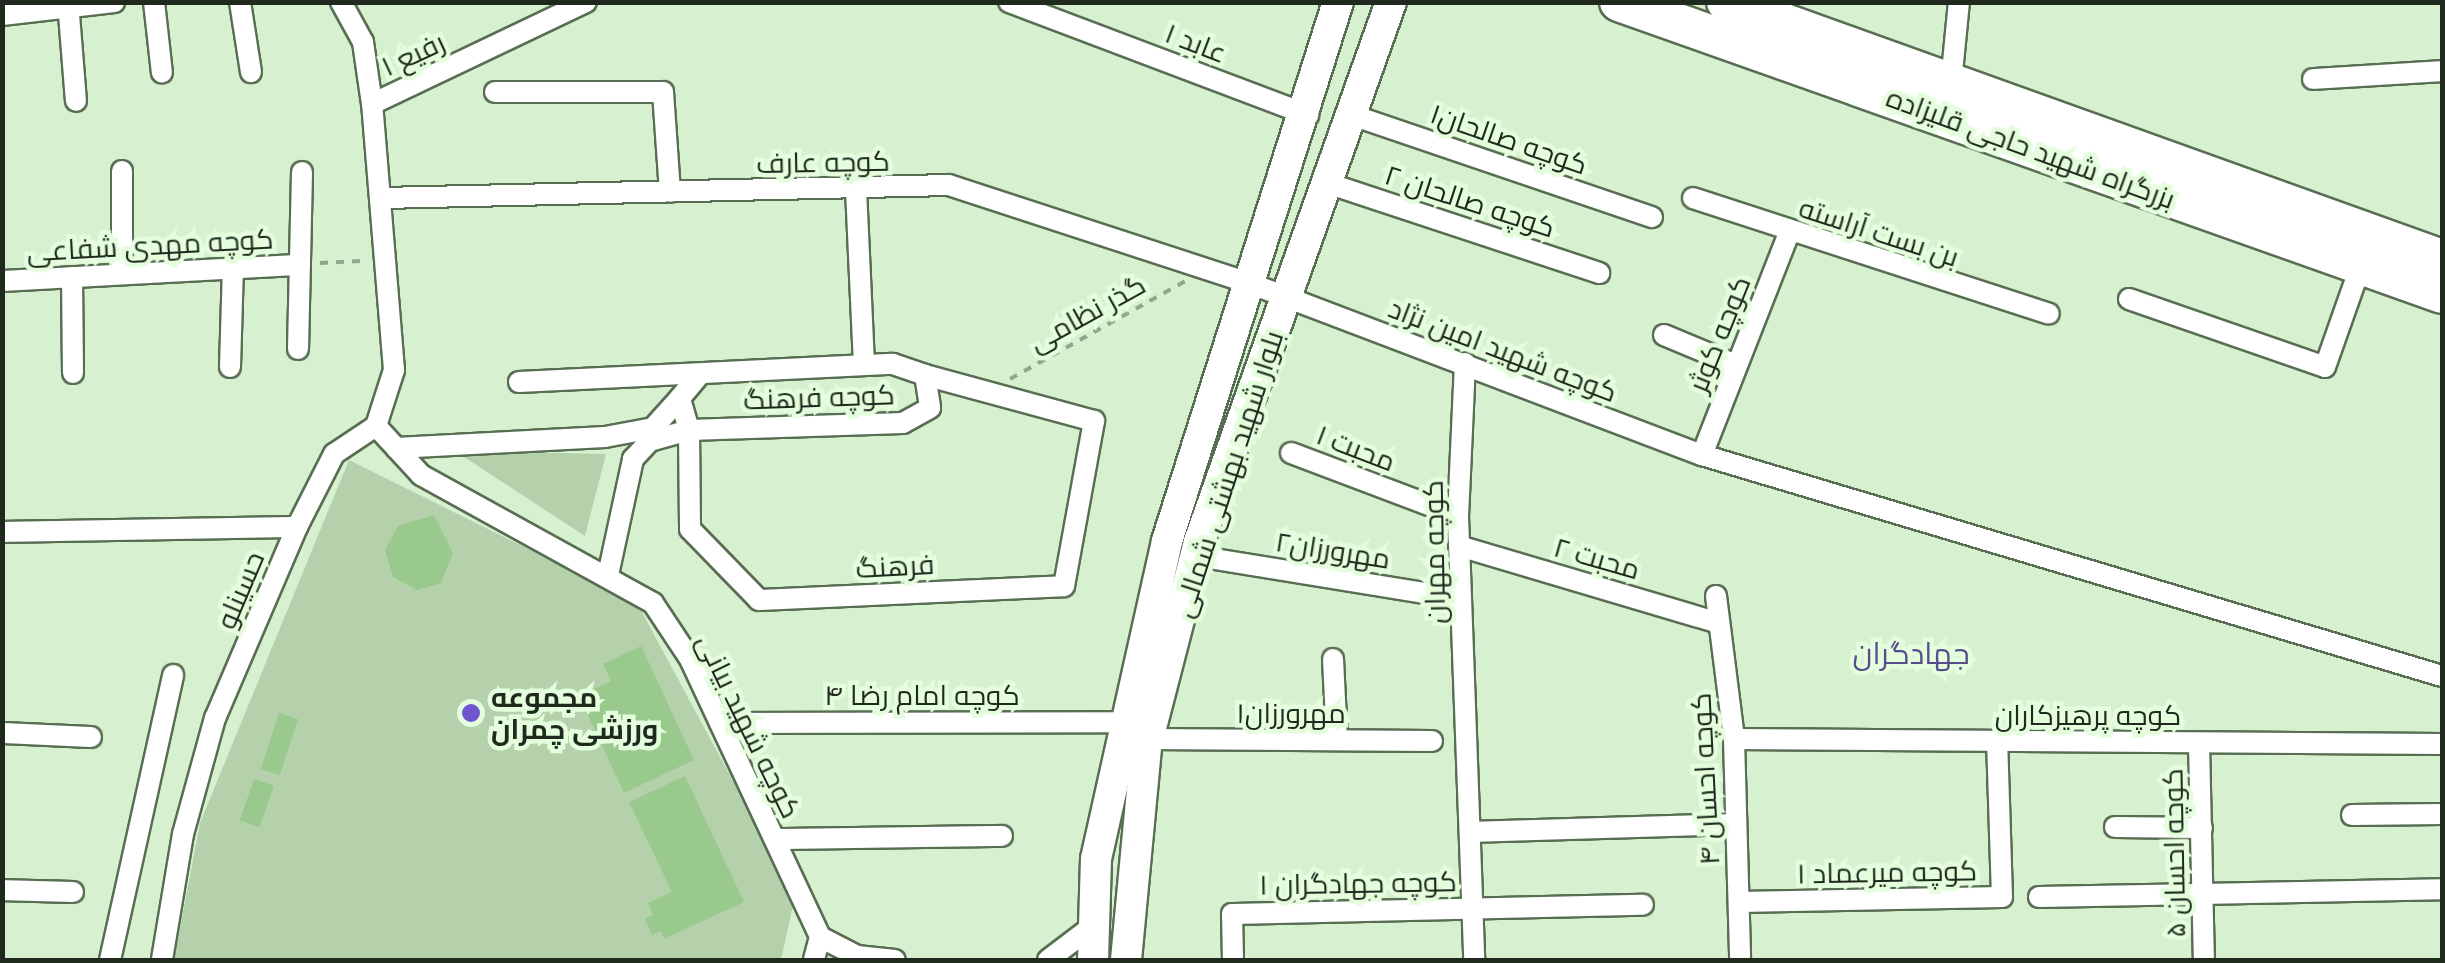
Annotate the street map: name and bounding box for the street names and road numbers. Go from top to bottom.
street label: عابد ۱ [1161,16,1231,70]
street label: رفیع ۱ [376,25,450,83]
street label: بزرگراه شهید حاجی قلیزاده [1882,80,2180,216]
street label: کوچه صالحان۱ [1426,96,1592,182]
street label: کوچه عارف [756,144,890,180]
street label: کوچه صالحان ۲ [1381,158,1559,244]
street label: بن بست آراسته [1795,190,1963,274]
street label: کوچه مهدی شفاعی [26,222,274,268]
street label: گذر نظامی [1023,267,1151,359]
street label: کوچه کوثر [1681,271,1757,397]
street label: کوچه شهید امین نژاد [1384,291,1622,409]
street label: بلوار شهید بهشتی شمالی [1166,326,1290,622]
street label: کوچه فرهنگ [743,378,895,416]
street label: محبت ۱ [1312,418,1400,478]
street label: کوچه مهران [1416,480,1452,624]
street label: مهرورزان۲ [1273,524,1393,576]
street label: محبت ۲ [1550,530,1644,586]
street label: حسینلو [209,546,271,634]
street label: فرهنگ [855,547,935,585]
street label: کوچه شهید بیانی [690,628,808,824]
street label: کوچه امام رضا ۴ [824,678,1020,712]
street label: کوچه احسان ۴ [1684,692,1726,866]
street label: مهرورزان۱ [1236,696,1346,730]
street label: کوچه پرهیزکاران [1995,698,2181,732]
street label: کوچه احسان ۵ [2156,768,2192,938]
street label: کوچه میرعماد ۱ [1797,854,1977,890]
street label: کوچه جهادگران ۱ [1259,864,1457,902]

